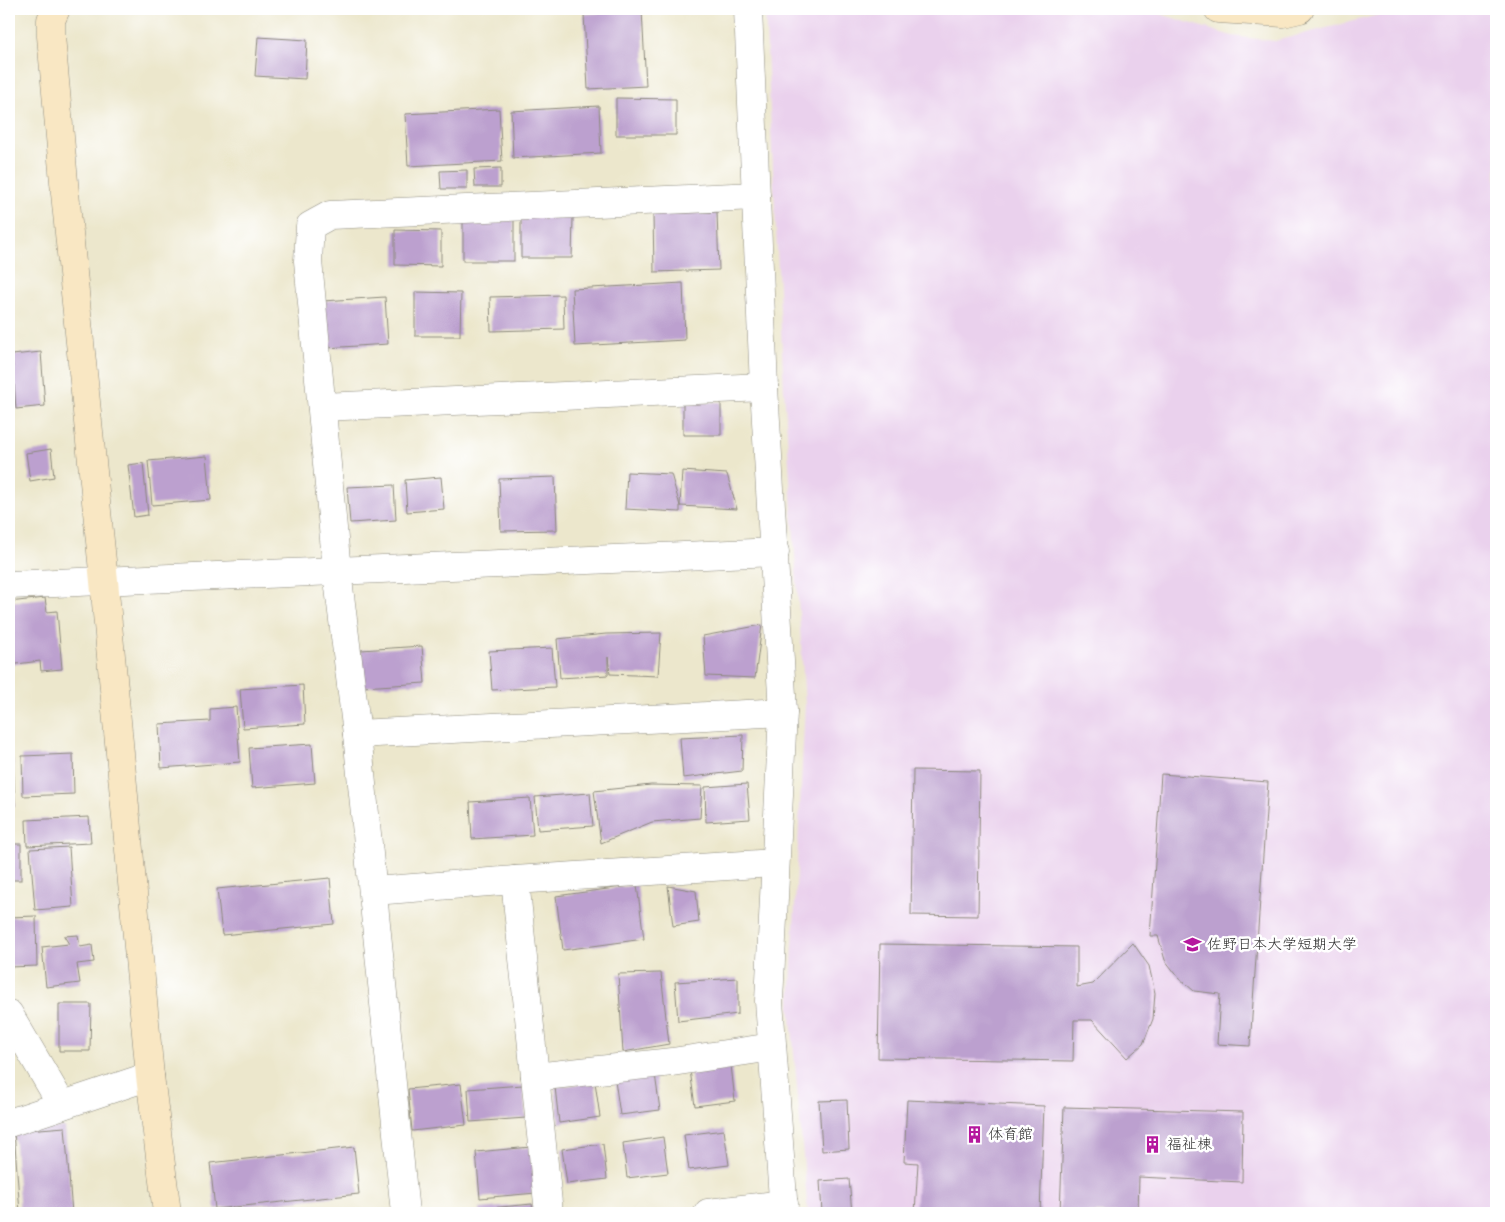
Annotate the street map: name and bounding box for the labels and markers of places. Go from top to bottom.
school or university icon: 佐野日本大学短期大学 [1183,934,1203,954]
place label: 佐野日本大学短期大学 [1207,934,1357,954]
building icon: 体育館 [964,1124,984,1144]
place label: 体育館 [988,1124,1033,1144]
building icon: 福祉棟 [1143,1134,1163,1154]
place label: 福祉棟 [1167,1134,1212,1154]

